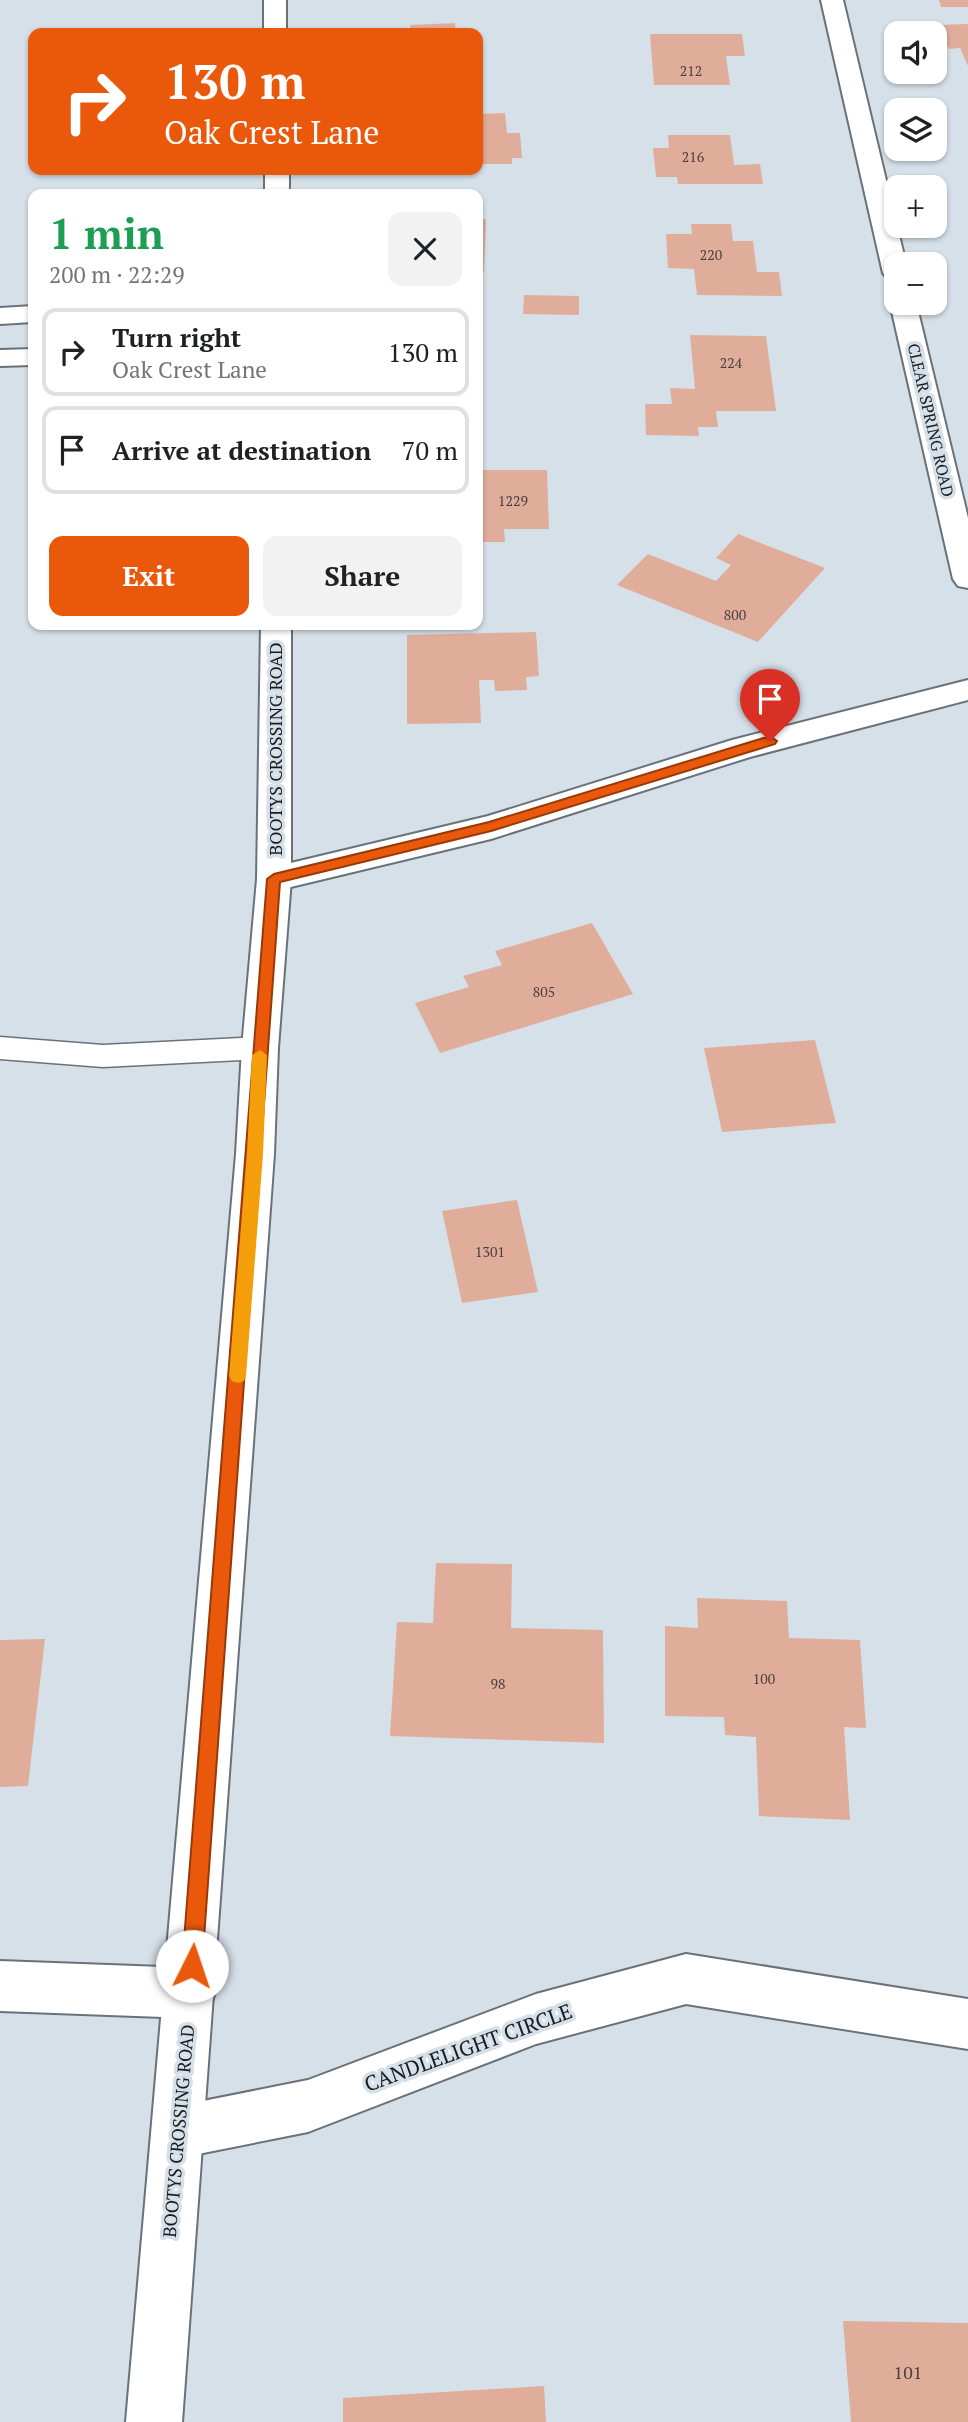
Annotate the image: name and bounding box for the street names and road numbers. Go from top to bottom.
street label: CLEAR SPRING ROAD [903,341,959,499]
street label: BOOTYS CROSSING ROAD [263,642,287,856]
street label: CANDLELIGHT CIRCLE [360,1996,576,2098]
street label: BOOTYS CROSSING ROAD [157,2024,199,2238]

